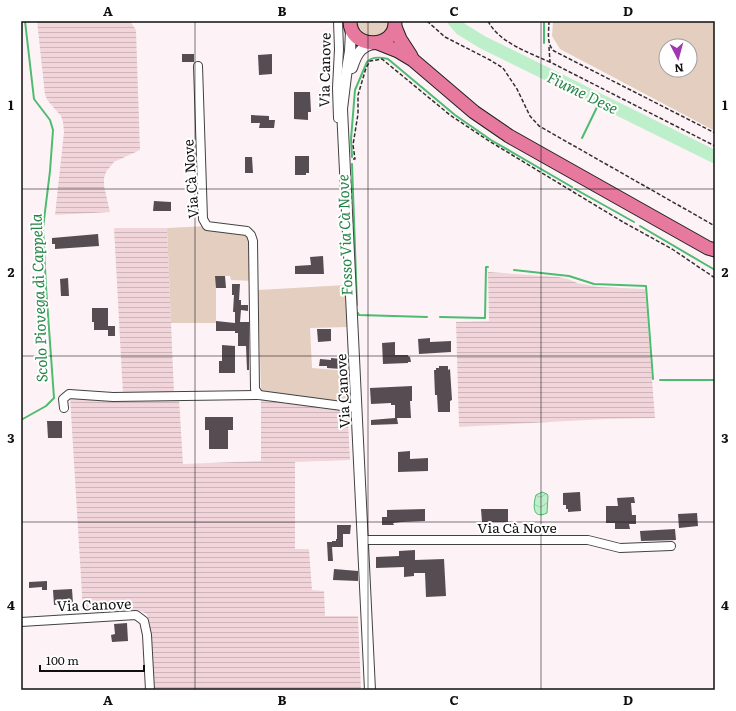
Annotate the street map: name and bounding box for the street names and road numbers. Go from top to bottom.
street label: Via Canove [313,33,335,107]
street label: Via Cà Nove [177,139,203,219]
street label: Via Canove [330,353,354,429]
street label: Via Cà Nove [477,517,557,537]
street label: Via Canove [56,593,132,615]

